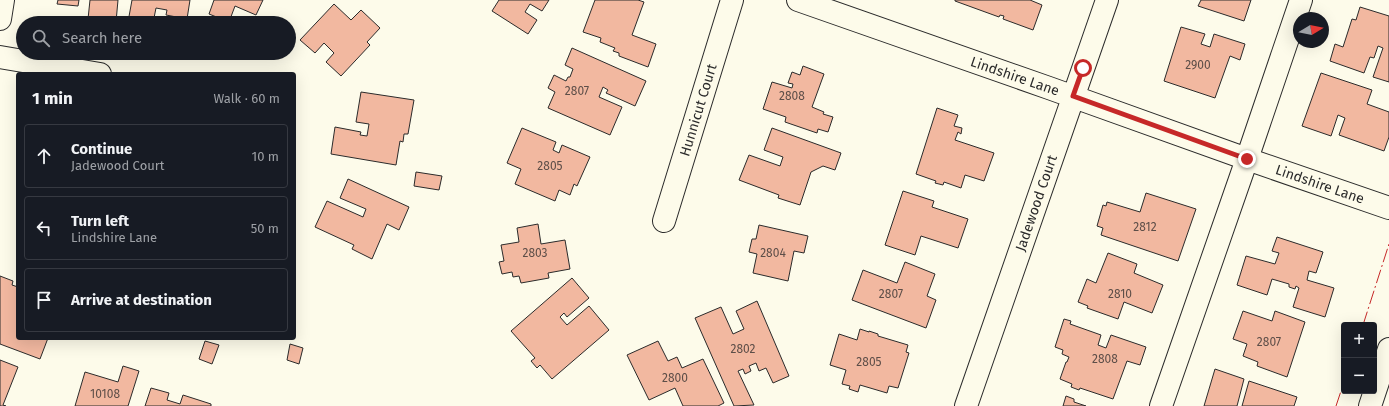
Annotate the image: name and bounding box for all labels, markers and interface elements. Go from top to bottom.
north arrow [1293,12,1329,48]
search box [16,16,296,60]
icon: search [30,27,52,49]
text: Search here [62,29,142,47]
street label: Lindshire Lane [968,53,1061,100]
house number: 2900 [1185,58,1211,72]
route start [1074,59,1092,77]
street label: Hunnicut Court [676,61,721,158]
house number: 2807 [565,84,589,98]
text: 1 min [32,88,73,109]
house number: 2808 [779,89,805,103]
text: Walk · 60 m [213,91,280,106]
text: Continue [71,140,132,158]
icon: ahead [33,145,55,167]
text: 10 m [252,149,279,164]
route end [1238,150,1256,168]
street label: Jadewood Court [1012,152,1061,254]
text: Jadewood Court [71,158,165,173]
house number: 2805 [537,159,563,173]
street label: Lindshire Lane [1273,161,1366,208]
text: Turn left [71,212,129,230]
icon: left [33,217,55,239]
house number: 2812 [1133,220,1157,234]
text: 50 m [251,221,279,236]
text: Lindshire Lane [71,230,157,245]
house number: 2803 [522,246,548,260]
house number: 2804 [760,246,786,260]
house number: 2807 [879,287,903,301]
house number: 2810 [1108,287,1132,301]
icon: arrive [33,289,55,311]
text: Arrive at destination [71,291,212,309]
map controls [1341,322,1377,394]
button: + [1341,322,1377,358]
house number: 2807 [1257,335,1281,349]
house number: 2802 [730,342,756,356]
house number: 2808 [1092,352,1118,366]
house number: 2805 [856,355,882,369]
button: − [1341,358,1377,394]
house number: 2800 [662,371,688,385]
house number: 10108 [90,387,120,401]

